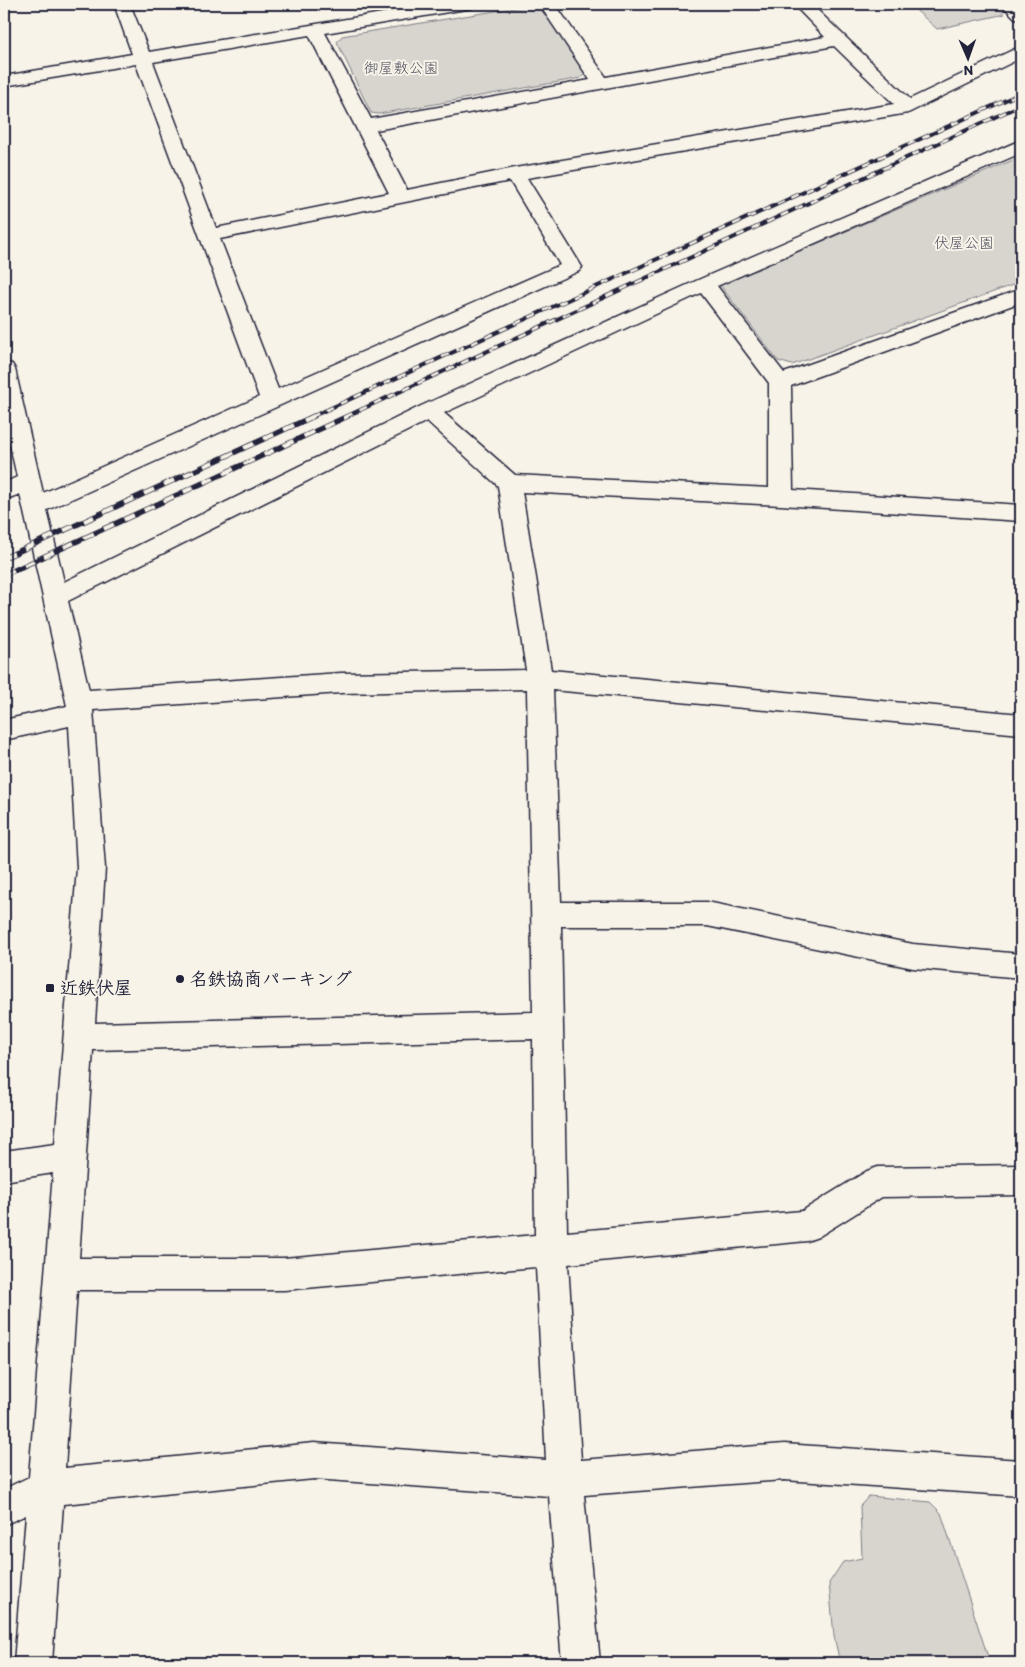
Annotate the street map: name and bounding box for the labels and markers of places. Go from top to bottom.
place label: 名鉄協商パーキング [190,968,352,990]
marker: 名鉄協商パーキング [174,973,186,985]
place label: 近鉄伏屋 [60,977,132,999]
marker: 近鉄伏屋 [44,982,56,994]

